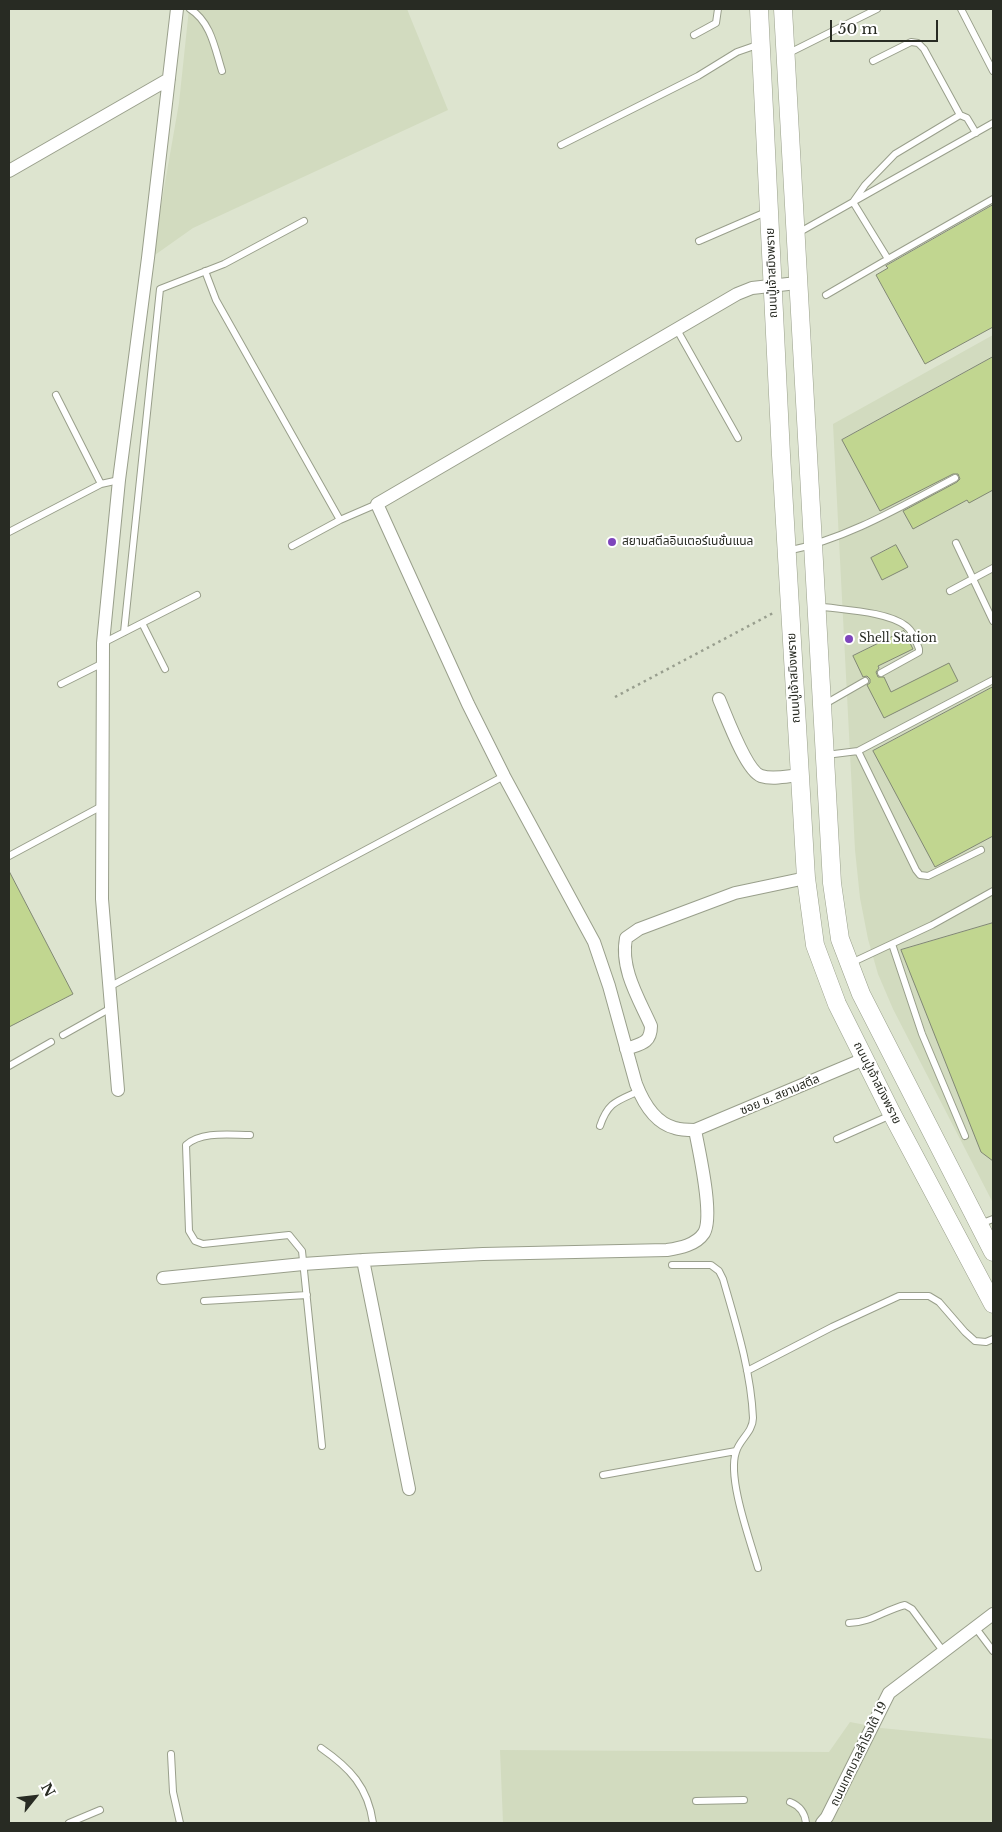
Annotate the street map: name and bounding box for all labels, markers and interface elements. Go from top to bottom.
scale bar [832,10,940,42]
text: 50 m [838,19,878,38]
street label: ถนนปู่เจ้าสมิงพราย [763,228,781,318]
place label: สยามสตีลอินเตอร์เนชั่นแนล [622,535,753,549]
marker: สยามสตีลอินเตอร์เนชั่นแนล [606,536,618,548]
street label: ถนนปู่เจ้าสมิงพราย [784,632,804,724]
place label: Shell Station [859,632,937,646]
marker: Shell Station [843,633,855,645]
street label: ถนนปู่เจ้าสมิงพราย [850,1039,904,1127]
street label: ซอย ช. สยามสตีล [738,1072,822,1118]
street label: ถนนเทศบาลสำโรงใต้ 19 [827,1699,891,1809]
north arrow [10,1772,60,1822]
text: N [37,1780,59,1800]

